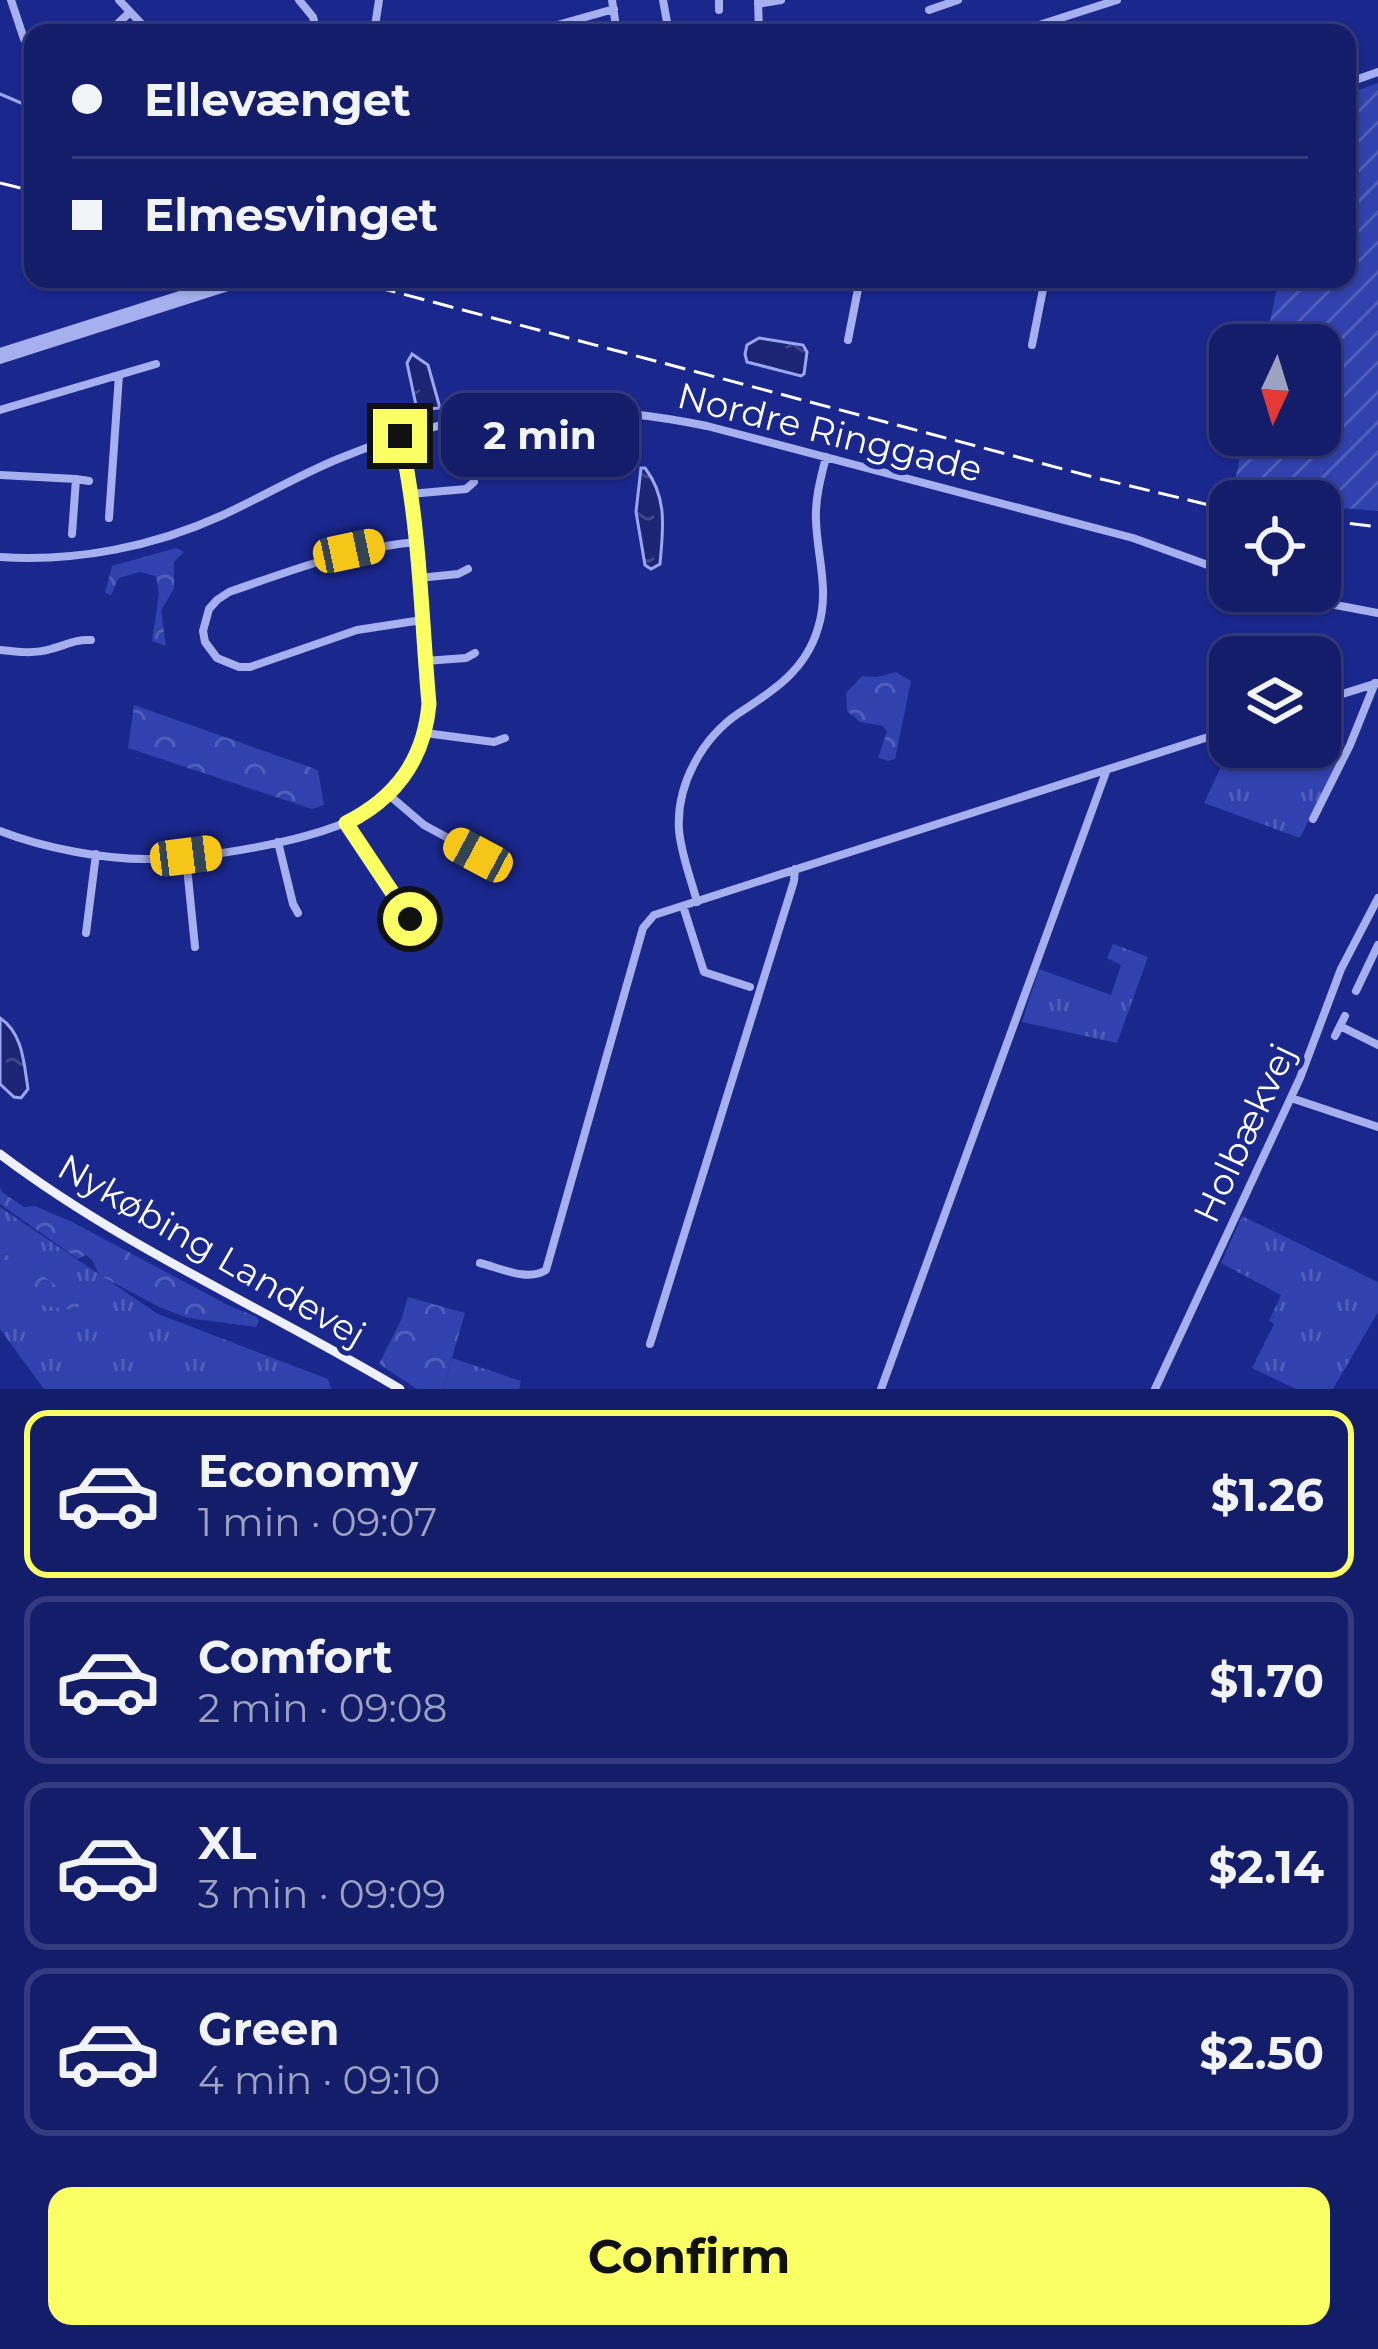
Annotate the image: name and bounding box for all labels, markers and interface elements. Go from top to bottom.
text: Ellevænget [144,72,411,127]
text: Elmesvinget [144,187,438,242]
north arrow [1209,324,1341,456]
map controls [1209,324,1341,768]
street label: Nordre Ringgade [673,373,987,491]
callout: 2 min [442,394,640,478]
route end [373,409,427,463]
text: 2 min [483,411,597,459]
button: locate [1209,480,1341,612]
car [310,526,388,576]
button: layers [1209,636,1341,768]
car [438,822,518,888]
car [148,834,224,878]
route start [383,892,437,946]
street label: Holbækvej [1183,1037,1305,1229]
street label: Nykøbing Landevej [51,1144,373,1356]
icon: car [54,1440,162,1548]
text: Economy [198,1443,418,1498]
text: $1.26 [1211,1467,1324,1522]
text: 1 min · 09:07 [198,1498,437,1546]
icon: car [54,1626,162,1734]
text: Comfort [198,1629,393,1684]
text: $1.70 [1209,1653,1324,1708]
text: 2 min · 09:08 [198,1684,447,1732]
icon: car [54,1812,162,1920]
text: XL [198,1815,256,1870]
text: $2.14 [1209,1839,1324,1894]
text: 3 min · 09:09 [198,1870,446,1918]
icon: car [54,1998,162,2106]
text: Green [198,2001,340,2056]
text: $2.50 [1199,2025,1324,2080]
text: 4 min · 09:10 [198,2056,440,2104]
button: Confirm [48,2187,1330,2325]

